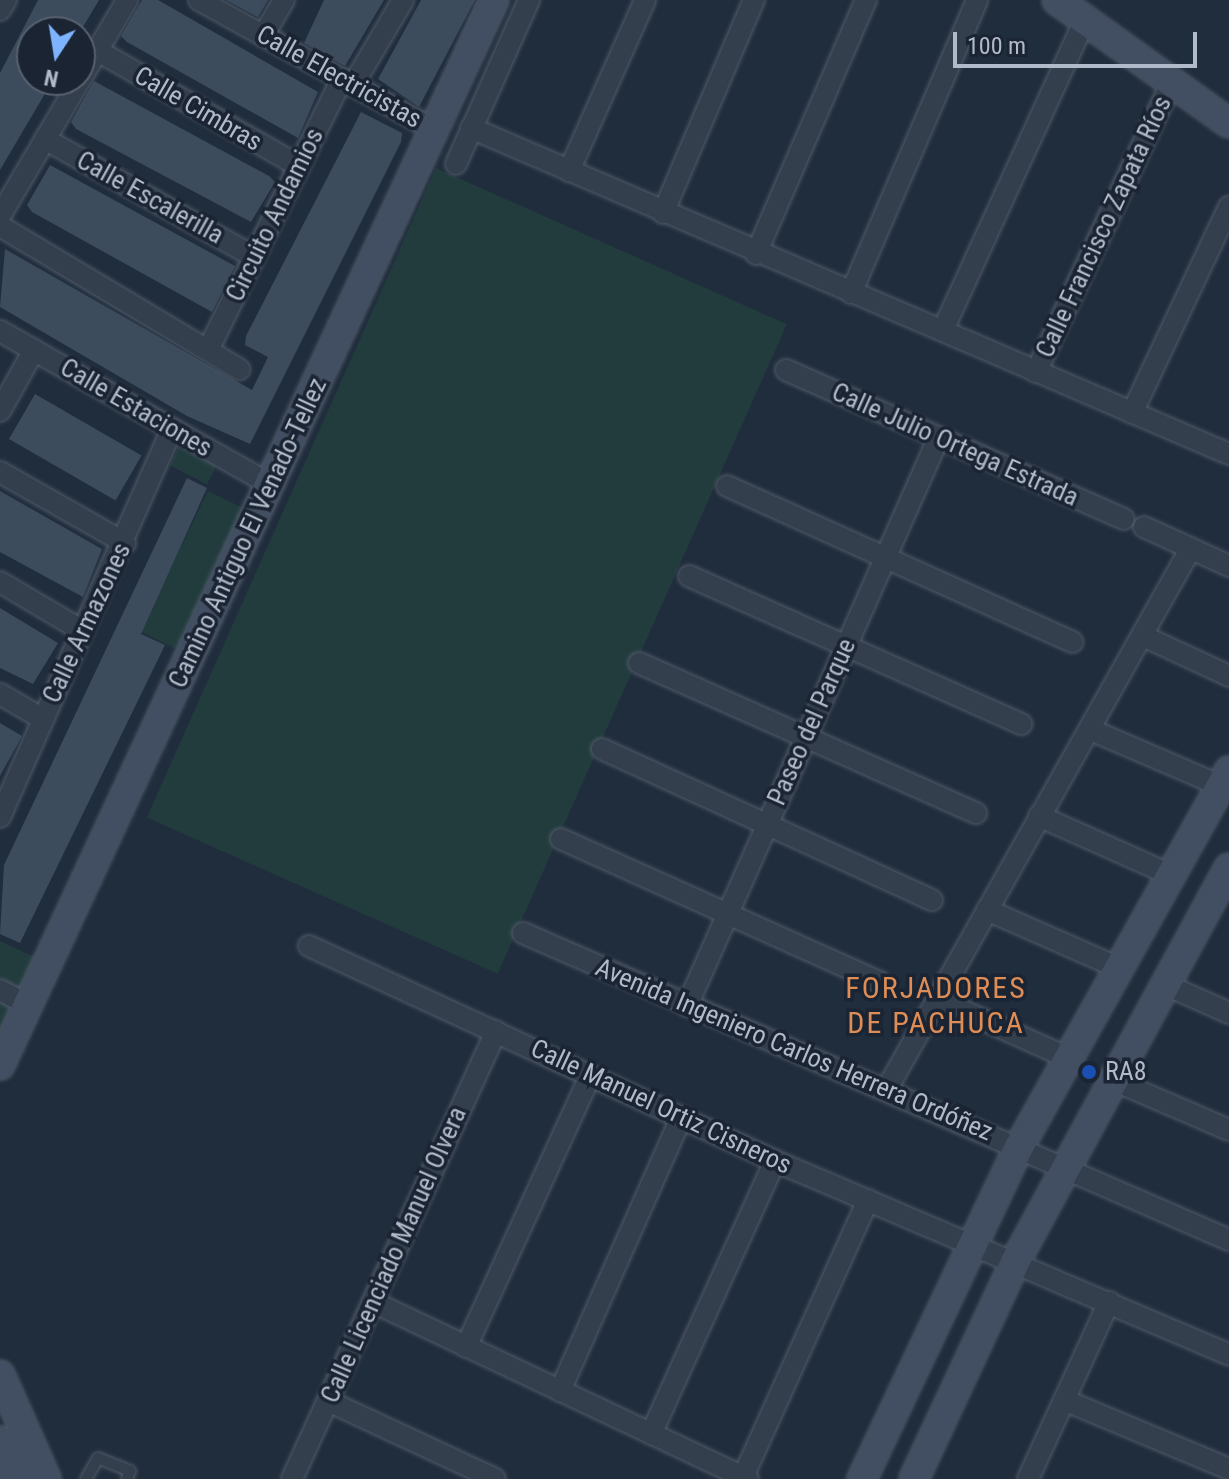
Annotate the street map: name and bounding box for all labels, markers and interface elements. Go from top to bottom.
north arrow [16,16,96,96]
scale bar [957,16,1201,66]
street label: Calle Electricistas [251,19,427,135]
text: 100 m [967,32,1026,60]
street label: Calle Cimbras [129,60,267,158]
text: N [42,64,61,92]
street label: Calle Francisco Zapata Ríos [1030,91,1178,363]
street label: Circuito Andamios [220,123,330,307]
street label: Calle Escalerilla [71,145,229,251]
street label: Calle Estaciones [55,352,217,464]
street label: Camino Antiguo El Venado-Tellez [162,373,334,693]
street label: Calle Julio Ortega Estrada [827,377,1083,513]
street label: Calle Armazones [36,538,138,708]
street label: Paseo del Parque [761,634,863,810]
street label: Avenida Ingeniero Carlos Herrera Ordóñez [591,952,997,1148]
district label: FORJADORES DE PACHUCA [845,970,1027,1040]
street label: Calle Manuel Ortiz Cisneros [526,1033,796,1181]
place label: RA8 [1105,1056,1147,1088]
marker: RA8 [1080,1063,1098,1081]
street label: Calle Licenciado Manuel Olvera [315,1102,473,1408]

